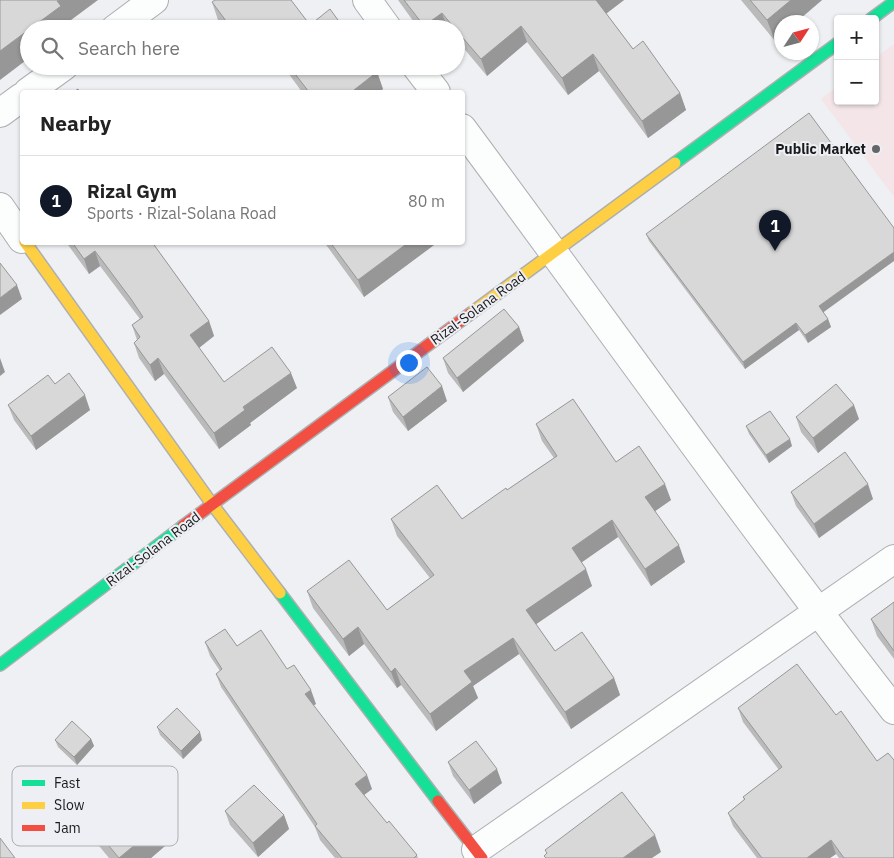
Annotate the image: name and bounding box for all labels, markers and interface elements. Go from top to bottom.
north arrow [774,15,819,60]
map controls [834,15,879,105]
button: + [834,15,879,60]
search box [20,20,465,75]
icon: search [38,34,66,62]
text: Search here [78,36,180,60]
button: − [834,60,879,105]
text: Nearby [40,109,111,137]
place label: Public Market [775,140,866,158]
marker: Public Market [870,143,882,155]
text: Rizal Gym [87,179,177,203]
text: 1 [51,191,61,211]
text: 80 m [408,191,445,211]
text: Sports · Rizal-Solana Road [87,203,276,223]
pin: 1 [759,210,791,251]
street label: Rizal-Solana Road [427,267,529,349]
your location [396,350,422,376]
street label: Rizal-Solana Road [102,508,204,590]
legend [12,766,178,846]
text: Fast [54,774,80,792]
text: Slow [54,796,85,814]
text: Jam [54,819,81,837]

